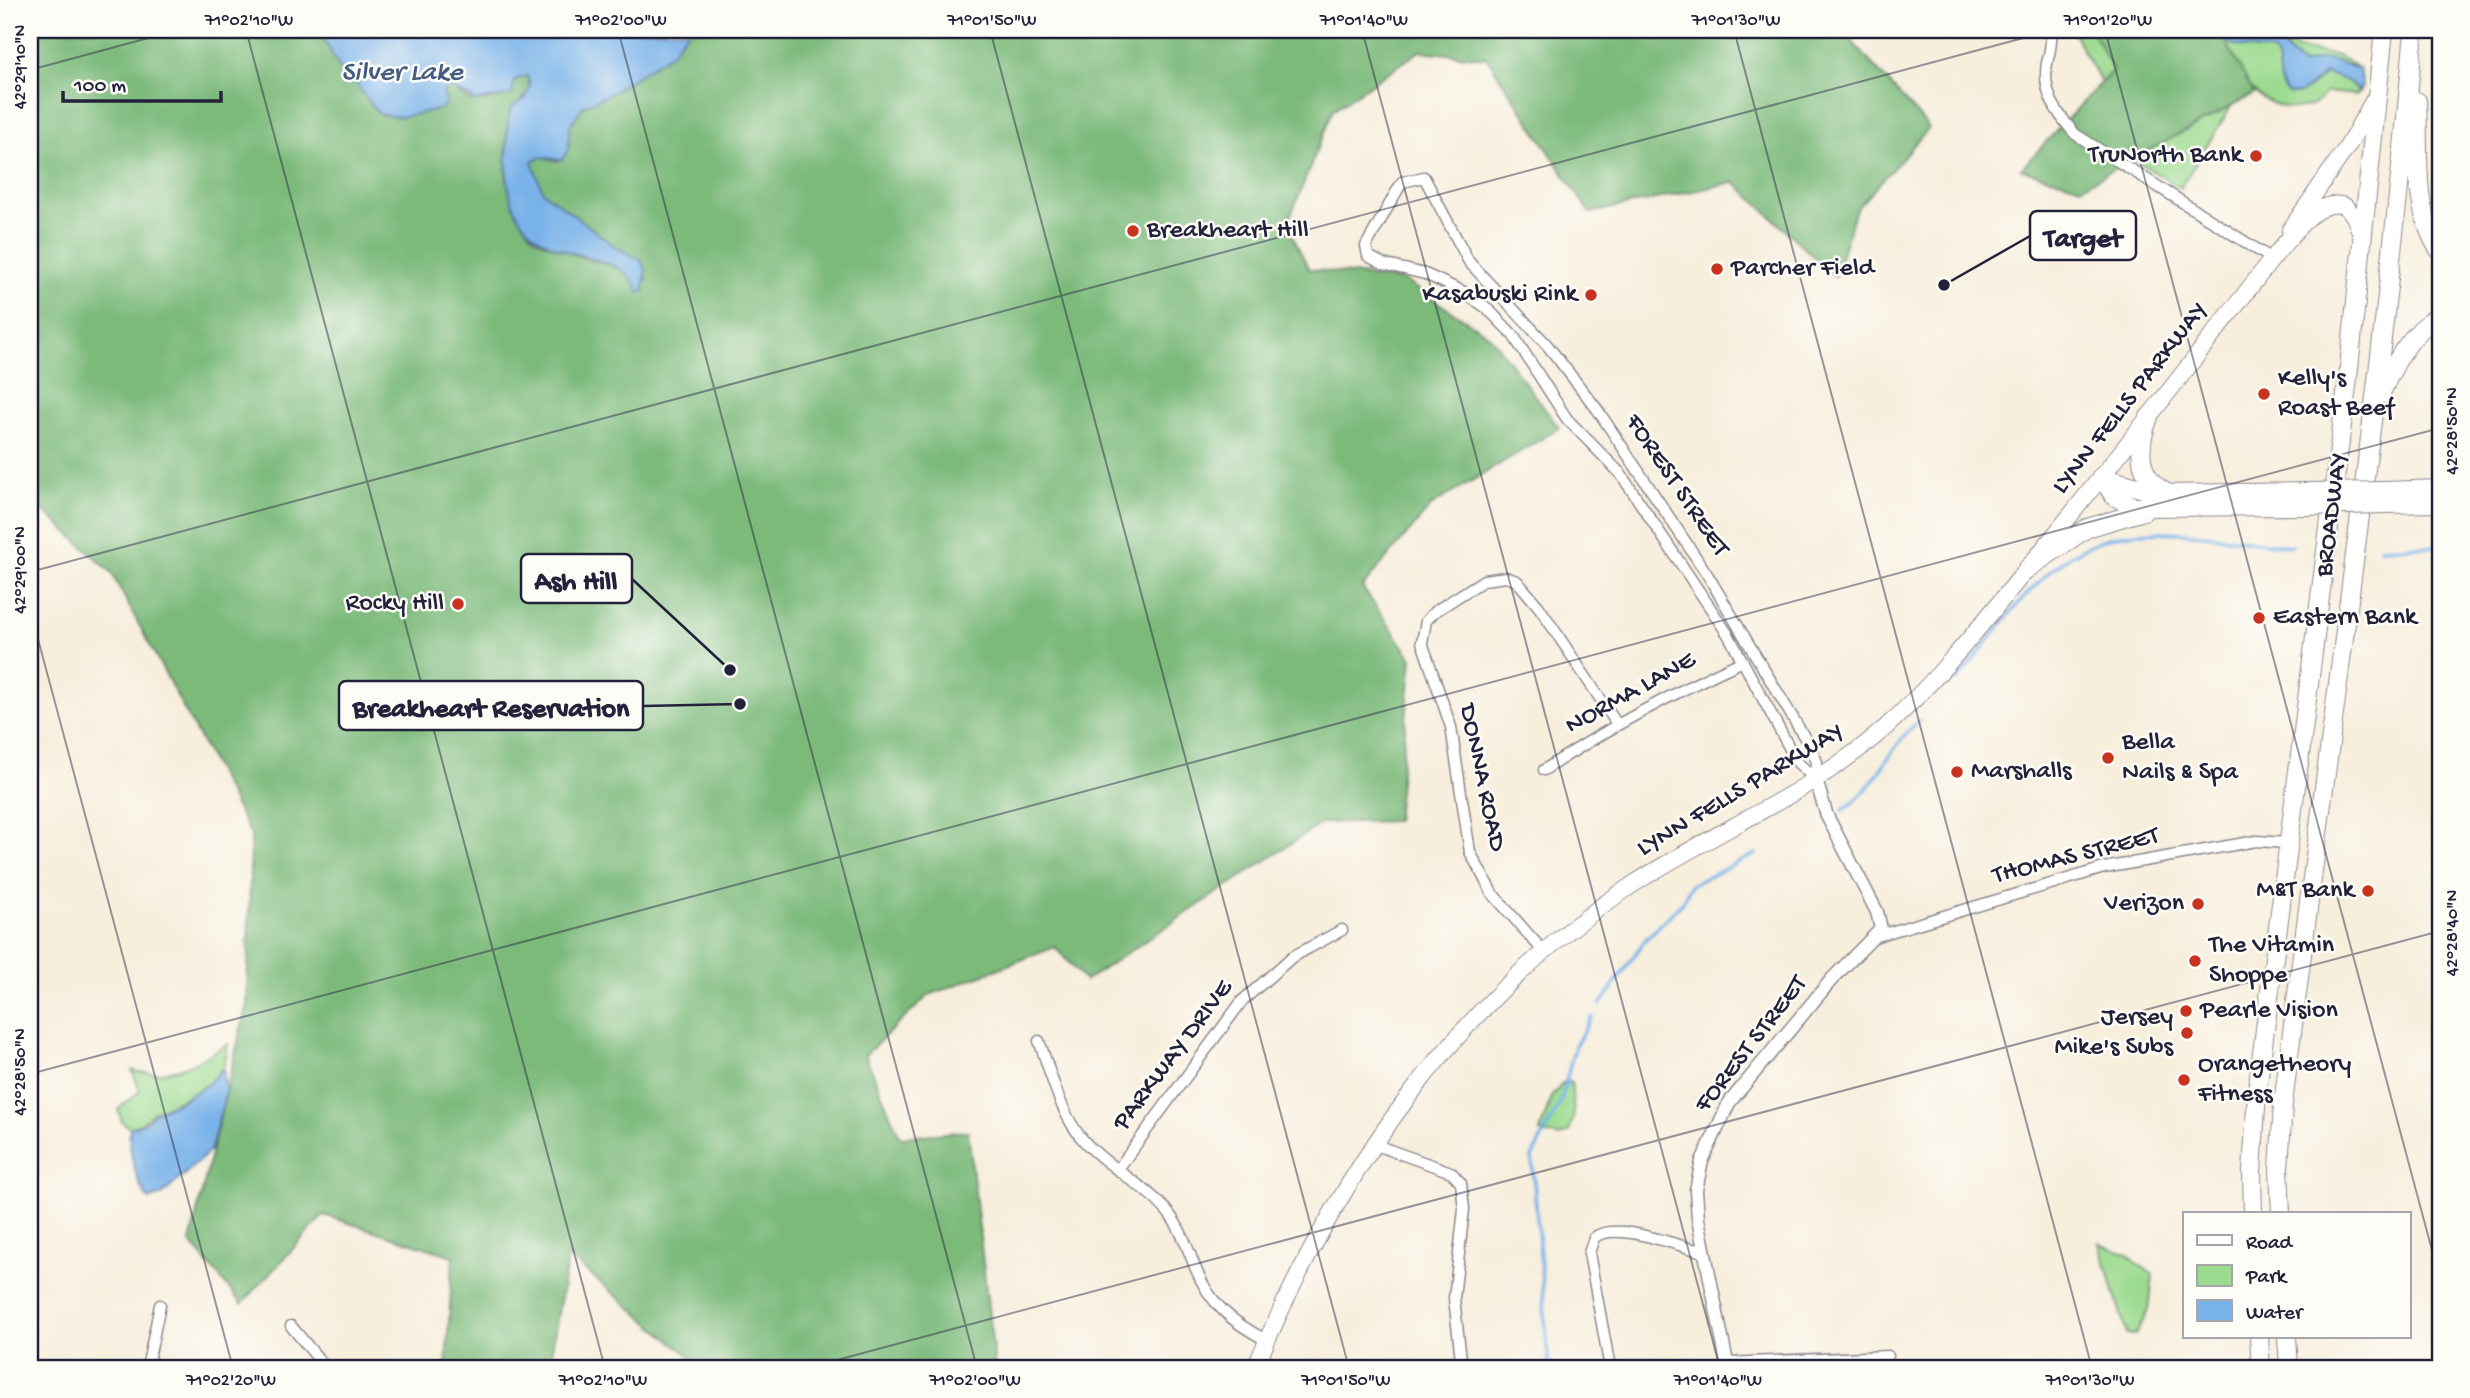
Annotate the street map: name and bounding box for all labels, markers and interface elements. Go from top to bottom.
text: 71°02'10"W [204,11,293,32]
text: 71°02'00"W [574,11,667,32]
text: 71°01'50"W [946,11,1037,32]
text: 71°01'40"W [1319,11,1408,32]
text: 71°01'30"W [1690,11,1781,32]
text: 71°01'20"W [2063,11,2152,32]
text: 42°29'10"N [11,25,32,109]
water label: Silver Lake [341,57,464,90]
scale bar [63,60,220,104]
text: 100 m [73,75,126,100]
place label: TruNorth Bank [2087,141,2244,172]
marker: TruNorth Bank [2248,148,2264,164]
callout: Target [2030,211,2136,260]
place label: Breakheart Hill [1146,216,1309,247]
marker: Breakheart Hill [1125,223,1141,239]
text: Target [2042,224,2125,257]
place label: Parcher Field [1730,254,1876,285]
marker: Parcher Field [1709,261,1725,277]
place label: Kasabuski Rink [1422,280,1579,311]
marker: Kasabuski Rink [1583,287,1599,303]
street label: LYNN FELLS PARKWAY [2046,297,2216,501]
place label: Kelly's Roast Beef [2278,364,2396,425]
marker: Kelly's Roast Beef [2256,386,2272,402]
text: 42°28'50"N [2443,387,2464,475]
street label: FOREST STREET [1616,408,1736,564]
street label: BROADWAY [2310,451,2356,580]
text: 42°29'00"N [11,526,32,614]
callout: Ash Hill [521,554,632,603]
text: Ash Hill [534,567,617,600]
place label: Rocky Hill [346,589,444,620]
marker: Rocky Hill [450,596,466,612]
place label: Eastern Bank [2273,603,2419,634]
marker: Eastern Bank [2251,610,2267,626]
street label: NORMA LANE [1561,645,1702,742]
callout: Breakheart Reservation [339,681,643,730]
text: Breakheart Reservation [352,694,630,727]
street label: DONNA ROAD [1450,700,1512,854]
street label: LYNN FELLS PARKWAY [1632,717,1850,865]
place label: Bella Nails & Spa [2121,728,2239,789]
marker: Bella Nails & Spa [2100,750,2116,766]
place label: Marshalls [1971,757,2073,788]
marker: Marshalls [1949,764,1965,780]
street label: THOMAS STREET [1988,821,2163,893]
place label: M&T Bank [2256,876,2356,907]
marker: M&T Bank [2360,883,2376,899]
place label: Verizon [2103,889,2185,920]
text: 42°28'40"N [2443,890,2464,976]
marker: Verizon [2190,896,2206,912]
place label: The Vitamin Shoppe [2207,931,2335,992]
marker: The Vitamin Shoppe [2187,953,2203,969]
street label: FOREST STREET [1688,970,1816,1120]
street label: PARKWAY DRIVE [1107,974,1241,1138]
place label: Pearle Vision [2199,996,2339,1027]
place label: Jersey Mike's Subs [2054,1003,2174,1064]
marker: Pearle Vision [2178,1003,2194,1019]
marker: Jersey Mike's Subs [2179,1025,2195,1041]
text: 42°28'50"N [11,1028,32,1116]
place label: Orangetheory Fitness [2197,1050,2352,1111]
marker: Orangetheory Fitness [2176,1072,2192,1088]
legend [2183,1212,2410,1338]
text: Road [2246,1232,2294,1257]
text: Park [2245,1266,2289,1291]
text: Water [2246,1302,2304,1327]
text: 71°02'20"W [185,1371,276,1392]
text: 71°02'10"W [558,1371,647,1392]
text: 71°02'00"W [928,1371,1021,1392]
text: 71°01'50"W [1300,1371,1391,1392]
text: 71°01'40"W [1673,1371,1762,1392]
text: 71°01'30"W [2044,1371,2135,1392]

